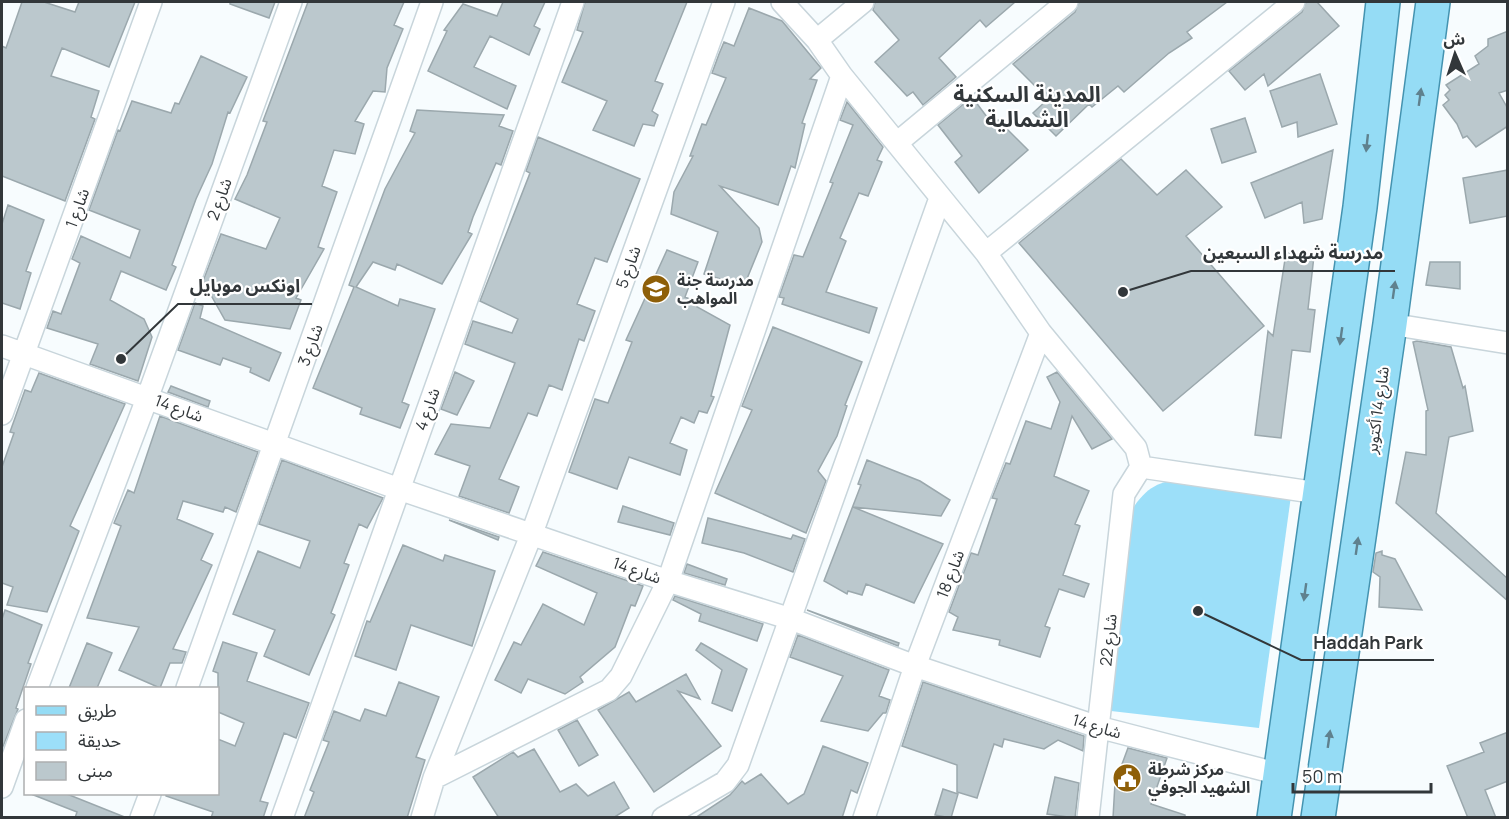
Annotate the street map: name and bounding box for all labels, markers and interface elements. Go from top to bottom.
north arrow [1425,24,1485,84]
text: ش [1443,27,1466,51]
district label: المدينة السكنية الشمالية [953,79,1101,134]
one-way arrow [1415,88,1424,107]
one-way arrow [1362,134,1372,153]
street label: شارع 2 [201,175,239,224]
street label: شارع 1 [60,185,96,232]
callout: مدرسة شهداء السبعين [1191,235,1395,271]
text: مدرسة شهداء السبعين [1203,240,1383,264]
street label: شارع 5 [610,243,648,292]
callout: اونكس موبايل [178,268,312,304]
place label: مدرسة جنة المواهب [677,269,754,309]
text: اونكس موبايل [190,273,300,297]
school or university icon: مدرسة جنة المواهب [640,273,672,305]
one-way arrow [1390,281,1399,300]
street label: شارع 3 [292,321,330,370]
one-way arrow [1337,327,1346,346]
street label: شارع 14 أكتوبر [1360,365,1396,456]
street label: شارع 4 [409,385,447,434]
street label: شارع 14 [151,389,206,429]
one-way arrow [1353,536,1362,555]
street label: شارع 18 [931,547,971,602]
street label: شارع 14 [609,551,664,590]
one-way arrow [1300,582,1309,601]
street label: شارع 22 [1094,613,1124,668]
callout: Haddah Park [1301,624,1434,660]
text: Haddah Park [1313,630,1424,654]
legend [24,687,219,795]
text: طريق [78,698,117,722]
street label: شارع 14 [1069,709,1124,745]
text: حديقة [78,728,121,752]
one-way arrow [1325,729,1334,748]
scale bar [1293,756,1431,794]
text: مبنى [78,758,113,782]
place label: مركز شرطة الشهيد الجوفي [1148,758,1250,801]
public building icon: مركز شرطة الشهيد الجوفي [1111,762,1143,794]
text: 50 m [1302,764,1342,788]

